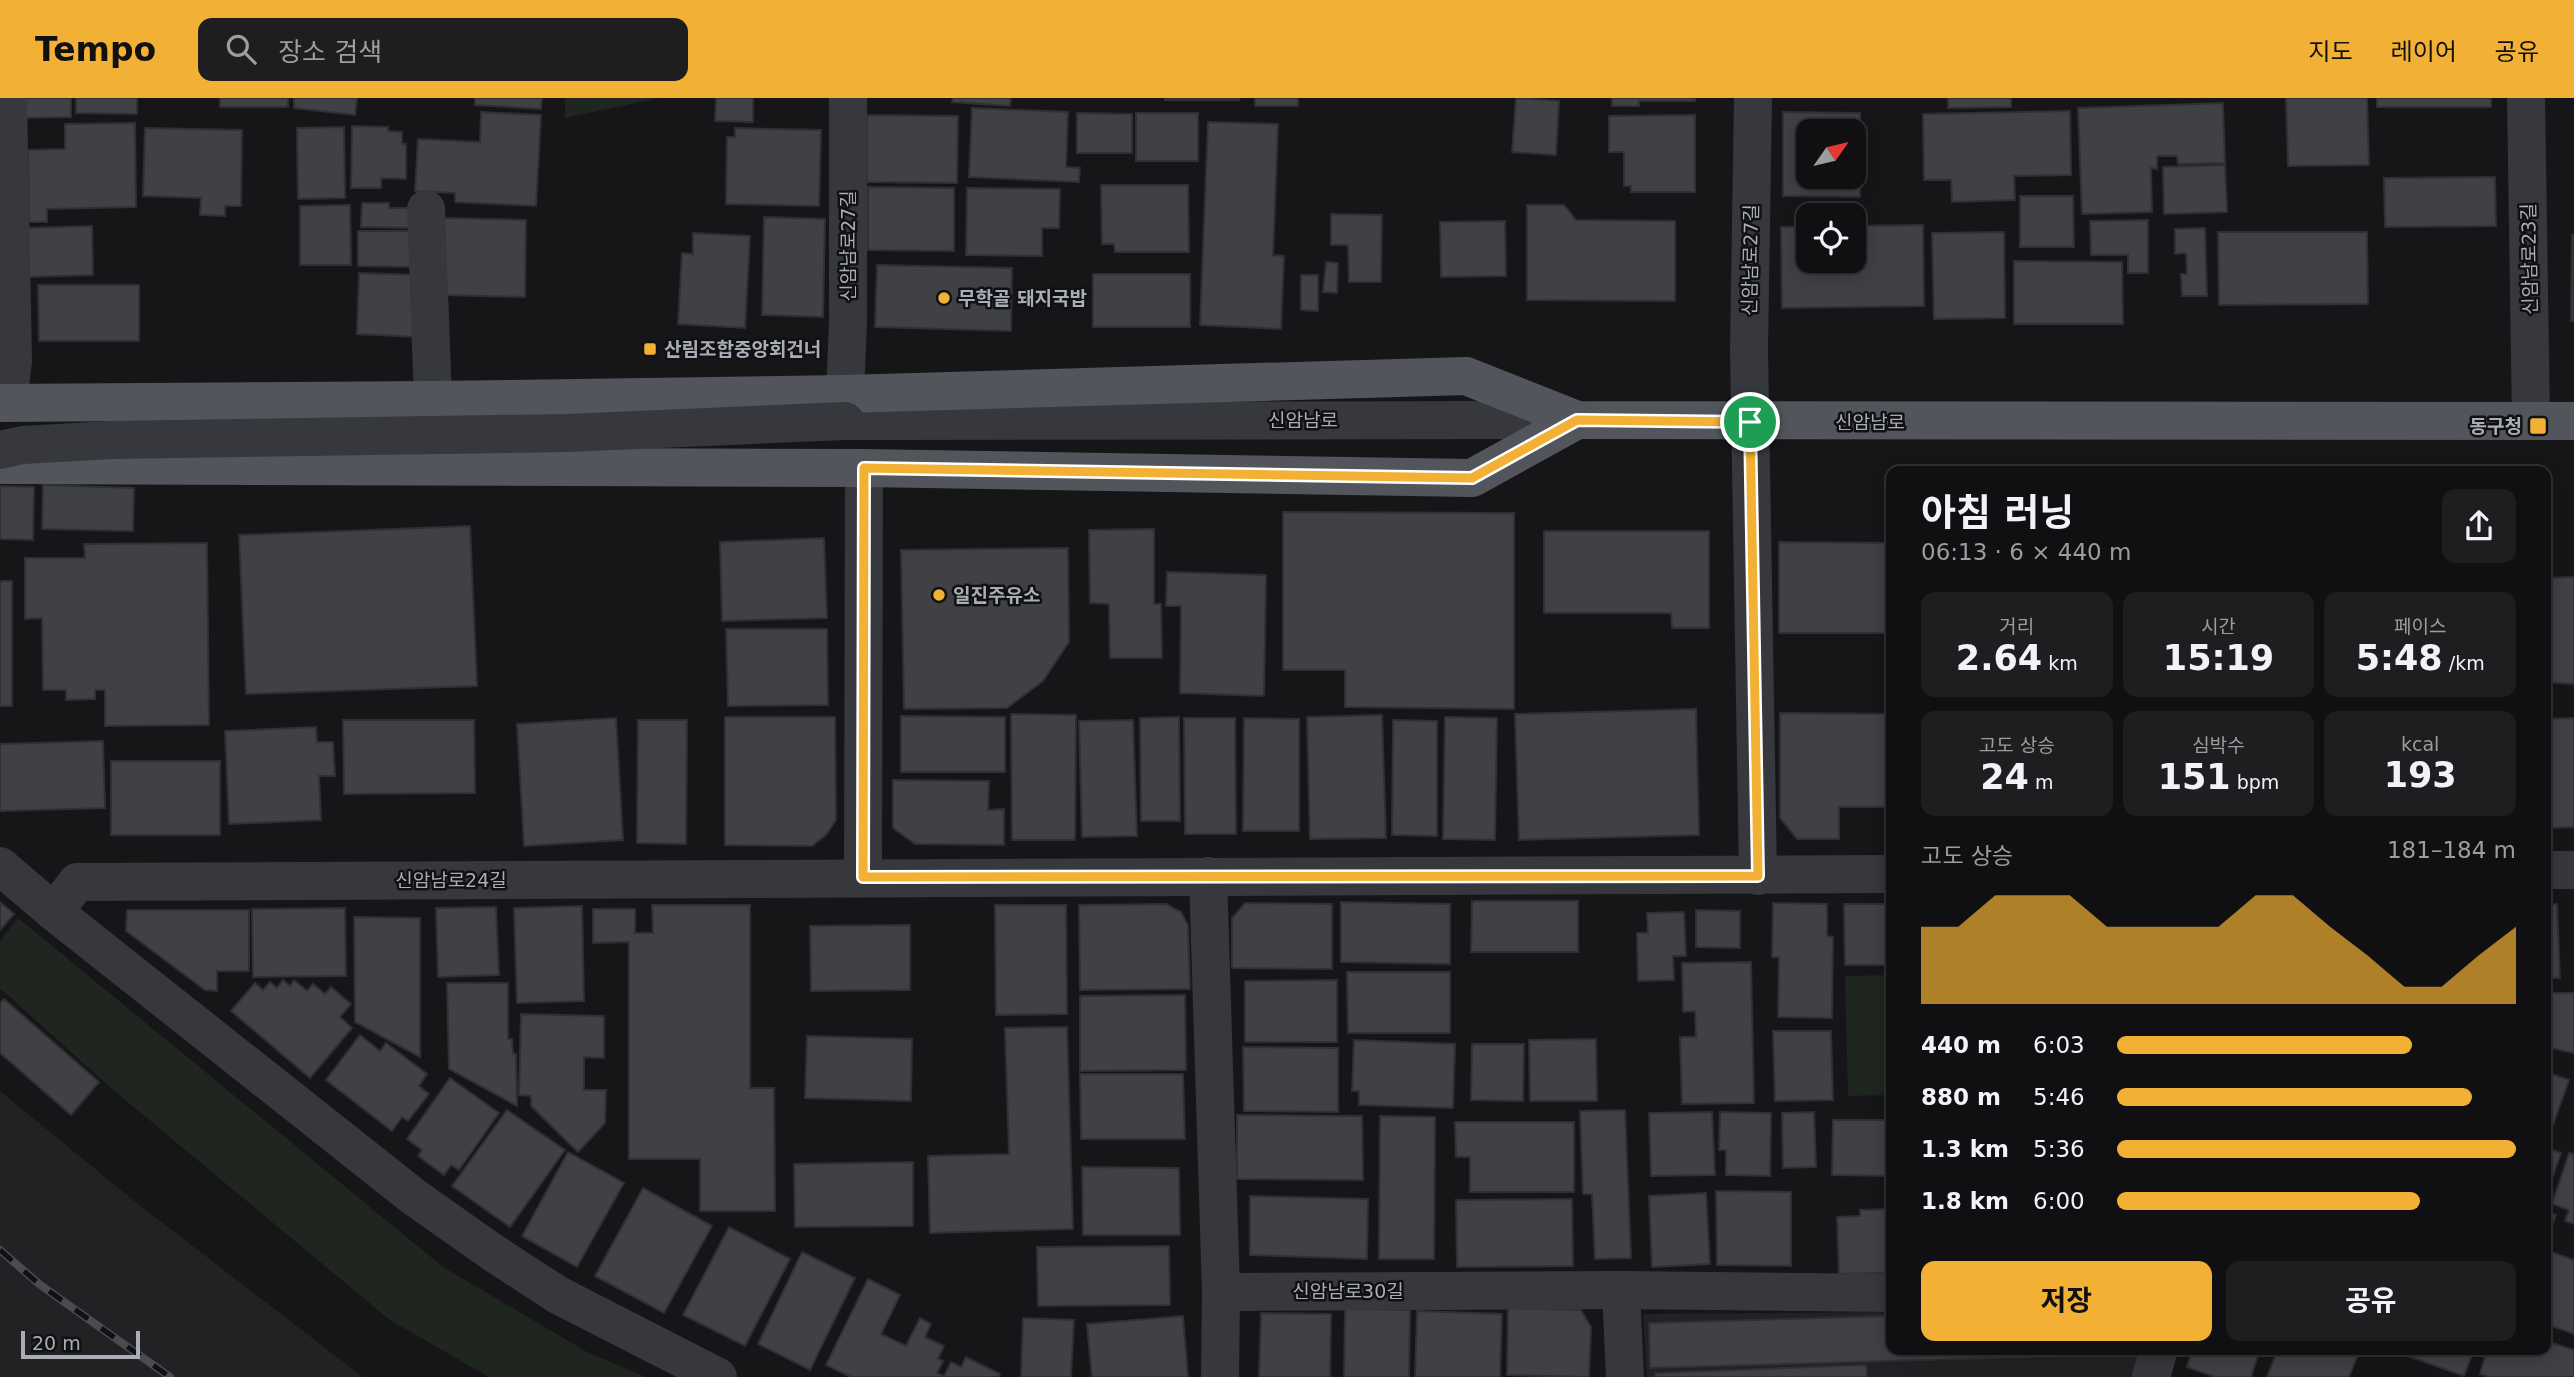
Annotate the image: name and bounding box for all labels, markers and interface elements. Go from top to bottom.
search box [198,18,688,81]
text: Tempo [35,30,156,69]
icon: search [222,30,260,68]
text: 장소 검색 [278,37,382,67]
text: 지도 [2308,38,2353,66]
text: 레이어 [2391,38,2457,66]
text: 공유 [2495,38,2539,66]
north arrow [1796,119,1866,189]
map controls [1796,119,1866,273]
street label: 신암남로27길 [837,190,859,302]
button: locate [1796,203,1866,273]
street label: 신암남로23길 [2517,203,2541,315]
street label: 신암남로27길 [1738,204,1762,316]
place label: 무학골 돼지국밥 [958,287,1087,309]
marker: 무학골 돼지국밥 [936,290,952,306]
place label: 산림조합중앙회건너 [664,338,821,360]
marker: 산림조합중앙회건너 [642,341,658,357]
pin [1720,392,1780,452]
icon: arrive [1731,403,1769,441]
street label: 신암남로 [1268,409,1338,431]
street label: 신암남로 [1835,411,1905,433]
place label: 동구청 [2470,415,2522,437]
marker: 동구청 [2528,416,2548,436]
button: share [2442,489,2516,563]
text: 아침 러닝 [1921,491,2074,535]
text: 06:13 · 6 × 440 m [1921,539,2131,565]
place label: 일진주유소 [953,584,1040,606]
marker: 일진주유소 [931,587,947,603]
text: 거리 [1999,615,2034,637]
text: 시간 [2201,615,2236,637]
text: 페이스 [2394,615,2446,637]
text: 2.64 [1956,638,2042,678]
text: 15:19 [2163,638,2274,678]
text: 5:48 [2356,638,2443,678]
text: km [2042,652,2078,674]
text: /km [2443,652,2485,674]
text: kcal [2401,733,2439,755]
text: 고도 상승 [1979,734,2055,756]
text: 심박수 [2192,734,2245,756]
text: 193 [2384,755,2457,795]
text: 24 [1980,757,2029,797]
text: 151 [2158,757,2231,797]
text: m [2029,771,2053,793]
text: bpm [2231,771,2279,793]
text: 181–184 m [2387,837,2516,863]
text: 고도 상승 [1921,843,2013,869]
street label: 신암남로24길 [395,869,507,891]
text: 440 m [1921,1032,2001,1058]
text: 6:03 [2033,1032,2085,1058]
text: 880 m [1921,1084,2001,1110]
text: 5:46 [2033,1084,2085,1110]
text: 1.3 km [1921,1136,2009,1162]
text: 5:36 [2033,1136,2085,1162]
text: 1.8 km [1921,1188,2009,1214]
text: 6:00 [2033,1188,2085,1214]
button: 저장 [1921,1261,2212,1341]
button: 공유 [2226,1261,2516,1341]
street label: 신암남로30길 [1292,1280,1404,1302]
scale bar [21,1328,140,1360]
text: 20 m [32,1332,81,1354]

